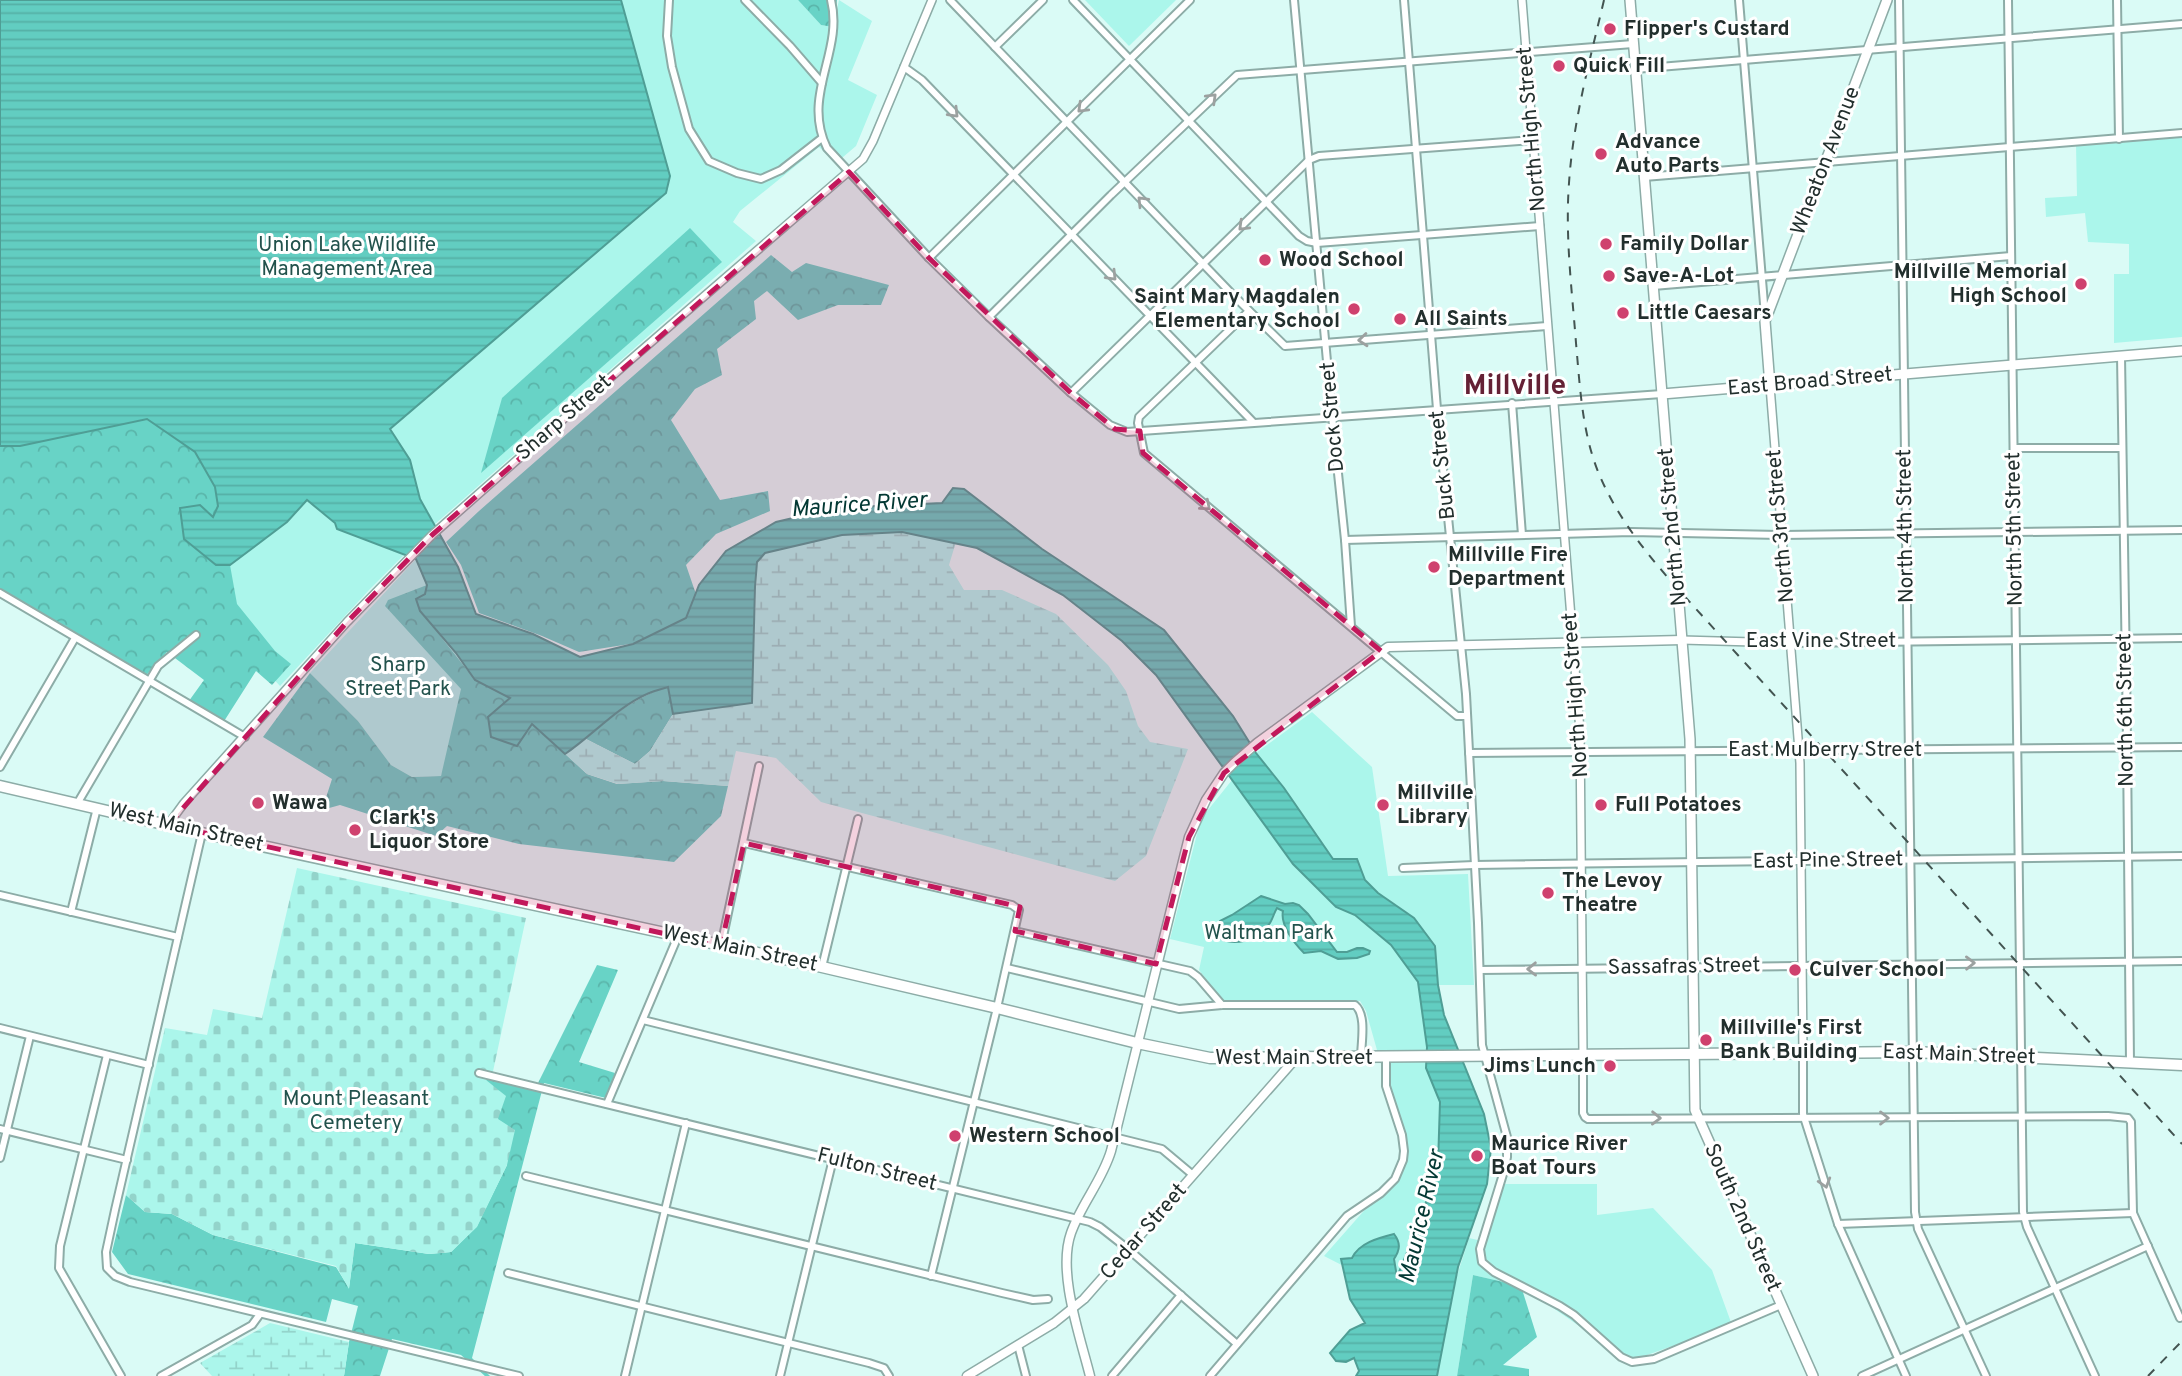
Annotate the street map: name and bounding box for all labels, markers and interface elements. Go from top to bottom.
place label: Flipper's Custard [1624,16,1790,43]
marker: Flipper's Custard [1602,21,1618,37]
street label: North High Street [1511,45,1553,213]
place label: Quick Fill [1573,53,1665,80]
marker: Quick Fill [1551,58,1567,74]
street label: Wheaton Avenue [1785,83,1867,239]
one-way arrow [1204,93,1217,106]
one-way arrow [1077,99,1090,112]
one-way arrow [945,105,958,118]
place label: Advance Auto Parts [1615,129,1720,180]
marker: Advance Auto Parts [1593,146,1609,162]
one-way arrow [1138,196,1151,209]
one-way arrow [1239,217,1252,230]
place label: Family Dollar [1620,231,1749,258]
park label: Union Lake Wildlife Management Area [258,232,436,283]
marker: Family Dollar [1598,236,1614,252]
place label: Wood School [1279,247,1404,274]
marker: Wood School [1257,252,1273,268]
place label: Millville Memorial High School [1894,259,2067,310]
place label: Save-A-Lot [1623,263,1734,290]
one-way arrow [1104,268,1117,281]
marker: Save-A-Lot [1601,268,1617,284]
marker: Millville Memorial High School [2073,276,2089,292]
place label: Saint Mary Magdalen Elementary School [1134,284,1340,335]
place label: Little Caesars [1637,300,1772,327]
marker: Saint Mary Magdalen Elementary School [1346,301,1362,317]
marker: Little Caesars [1615,305,1631,321]
place label: All Saints [1414,306,1508,333]
marker: All Saints [1392,311,1408,327]
one-way arrow [1358,332,1369,347]
street label: Dock Street [1315,361,1351,473]
street label: East Broad Street [1726,361,1894,403]
street label: Sharp Street [510,369,618,467]
district label: Millville [1464,369,1566,405]
street label: Buck Street [1424,409,1462,521]
street label: North 2nd Street [1653,447,1693,607]
street label: North 3rd Street [1761,448,1801,604]
street label: North 4th Street [1891,449,1921,603]
street label: North 5th Street [2000,452,2030,606]
water label: Maurice River [790,487,930,525]
one-way arrow [1198,497,1210,510]
place label: Millville Fire Department [1448,542,1568,593]
marker: Millville Fire Department [1426,559,1442,575]
street label: North High Street [1557,611,1595,779]
street label: East Vine Street [1746,628,1896,655]
street label: North 6th Street [2111,633,2141,787]
park label: Sharp Street Park [345,652,451,703]
street label: East Mulberry Street [1728,737,1922,764]
place label: Millville Library [1397,780,1474,831]
place label: Wawa [272,790,328,817]
place label: Full Potatoes [1615,792,1742,819]
marker: Wawa [250,795,266,811]
street label: West Main Street [106,797,266,859]
marker: Millville Library [1375,797,1391,813]
marker: Full Potatoes [1593,797,1609,813]
place label: Clark's Liquor Store [369,805,489,856]
marker: Clark's Liquor Store [347,822,363,838]
street label: East Pine Street [1752,846,1904,876]
place label: The Levoy Theatre [1562,868,1662,919]
marker: The Levoy Theatre [1540,885,1556,901]
street label: West Main Street [660,919,820,979]
park label: Waltman Park [1204,920,1334,947]
street label: Sassafras Street [1608,952,1760,982]
one-way arrow [1965,956,1976,971]
place label: Culver School [1809,957,1945,984]
one-way arrow [1526,962,1537,977]
marker: Culver School [1787,962,1803,978]
place label: Millville's First Bank Building [1720,1015,1862,1066]
marker: Millville's First Bank Building [1698,1032,1714,1048]
street label: East Main Street [1882,1039,2036,1071]
street label: West Main Street [1215,1045,1373,1072]
place label: Jims Lunch [1484,1053,1596,1080]
marker: Jims Lunch [1602,1058,1618,1074]
park label: Mount Pleasant Cemetery [283,1086,429,1137]
one-way arrow [1879,1110,1890,1126]
one-way arrow [1651,1111,1662,1126]
place label: Western School [969,1123,1120,1150]
marker: Western School [947,1128,963,1144]
place label: Maurice River Boat Tours [1491,1131,1628,1182]
street label: South 2nd Street [1697,1140,1787,1296]
street label: Fulton Street [814,1142,940,1198]
water label: Maurice River [1394,1145,1453,1287]
marker: Maurice River Boat Tours [1469,1148,1485,1164]
one-way arrow [1817,1177,1832,1189]
street label: Cedar Street [1095,1178,1193,1286]

